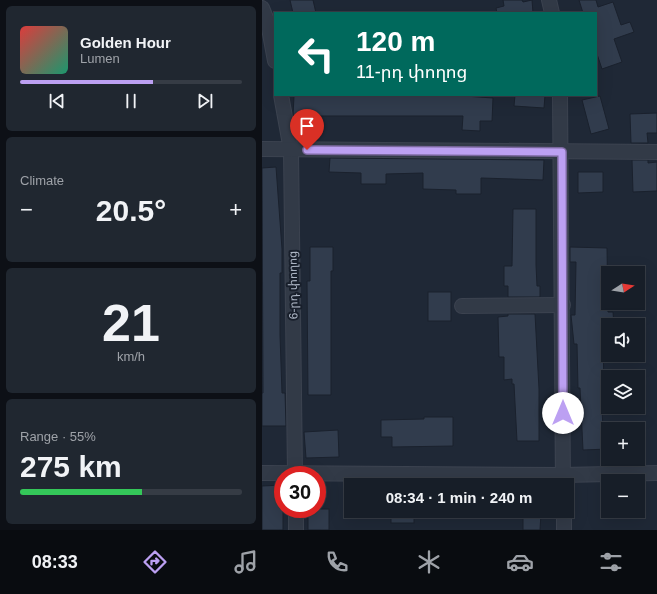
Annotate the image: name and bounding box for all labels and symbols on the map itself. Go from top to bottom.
pin [290,109,324,150]
street label: 6-րդ փողոց [285,251,301,319]
north arrow [601,266,645,310]
position arrow [542,392,584,434]
speed limit sign: 30 [274,466,326,518]

